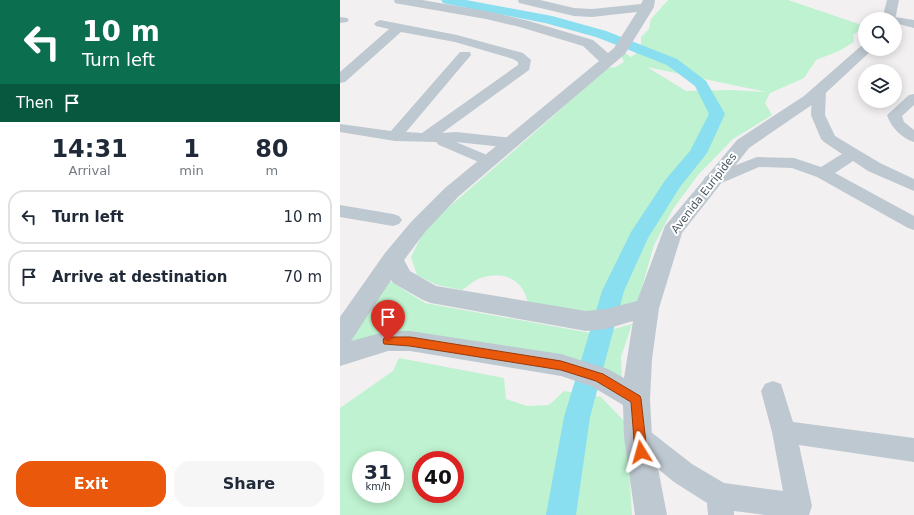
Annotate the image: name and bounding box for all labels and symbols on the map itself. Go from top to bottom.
street label: Avenida Euripides [669,150,740,236]
pin [371,300,405,341]
position arrow [620,431,662,473]
speed limit sign: 40 [412,451,464,503]

